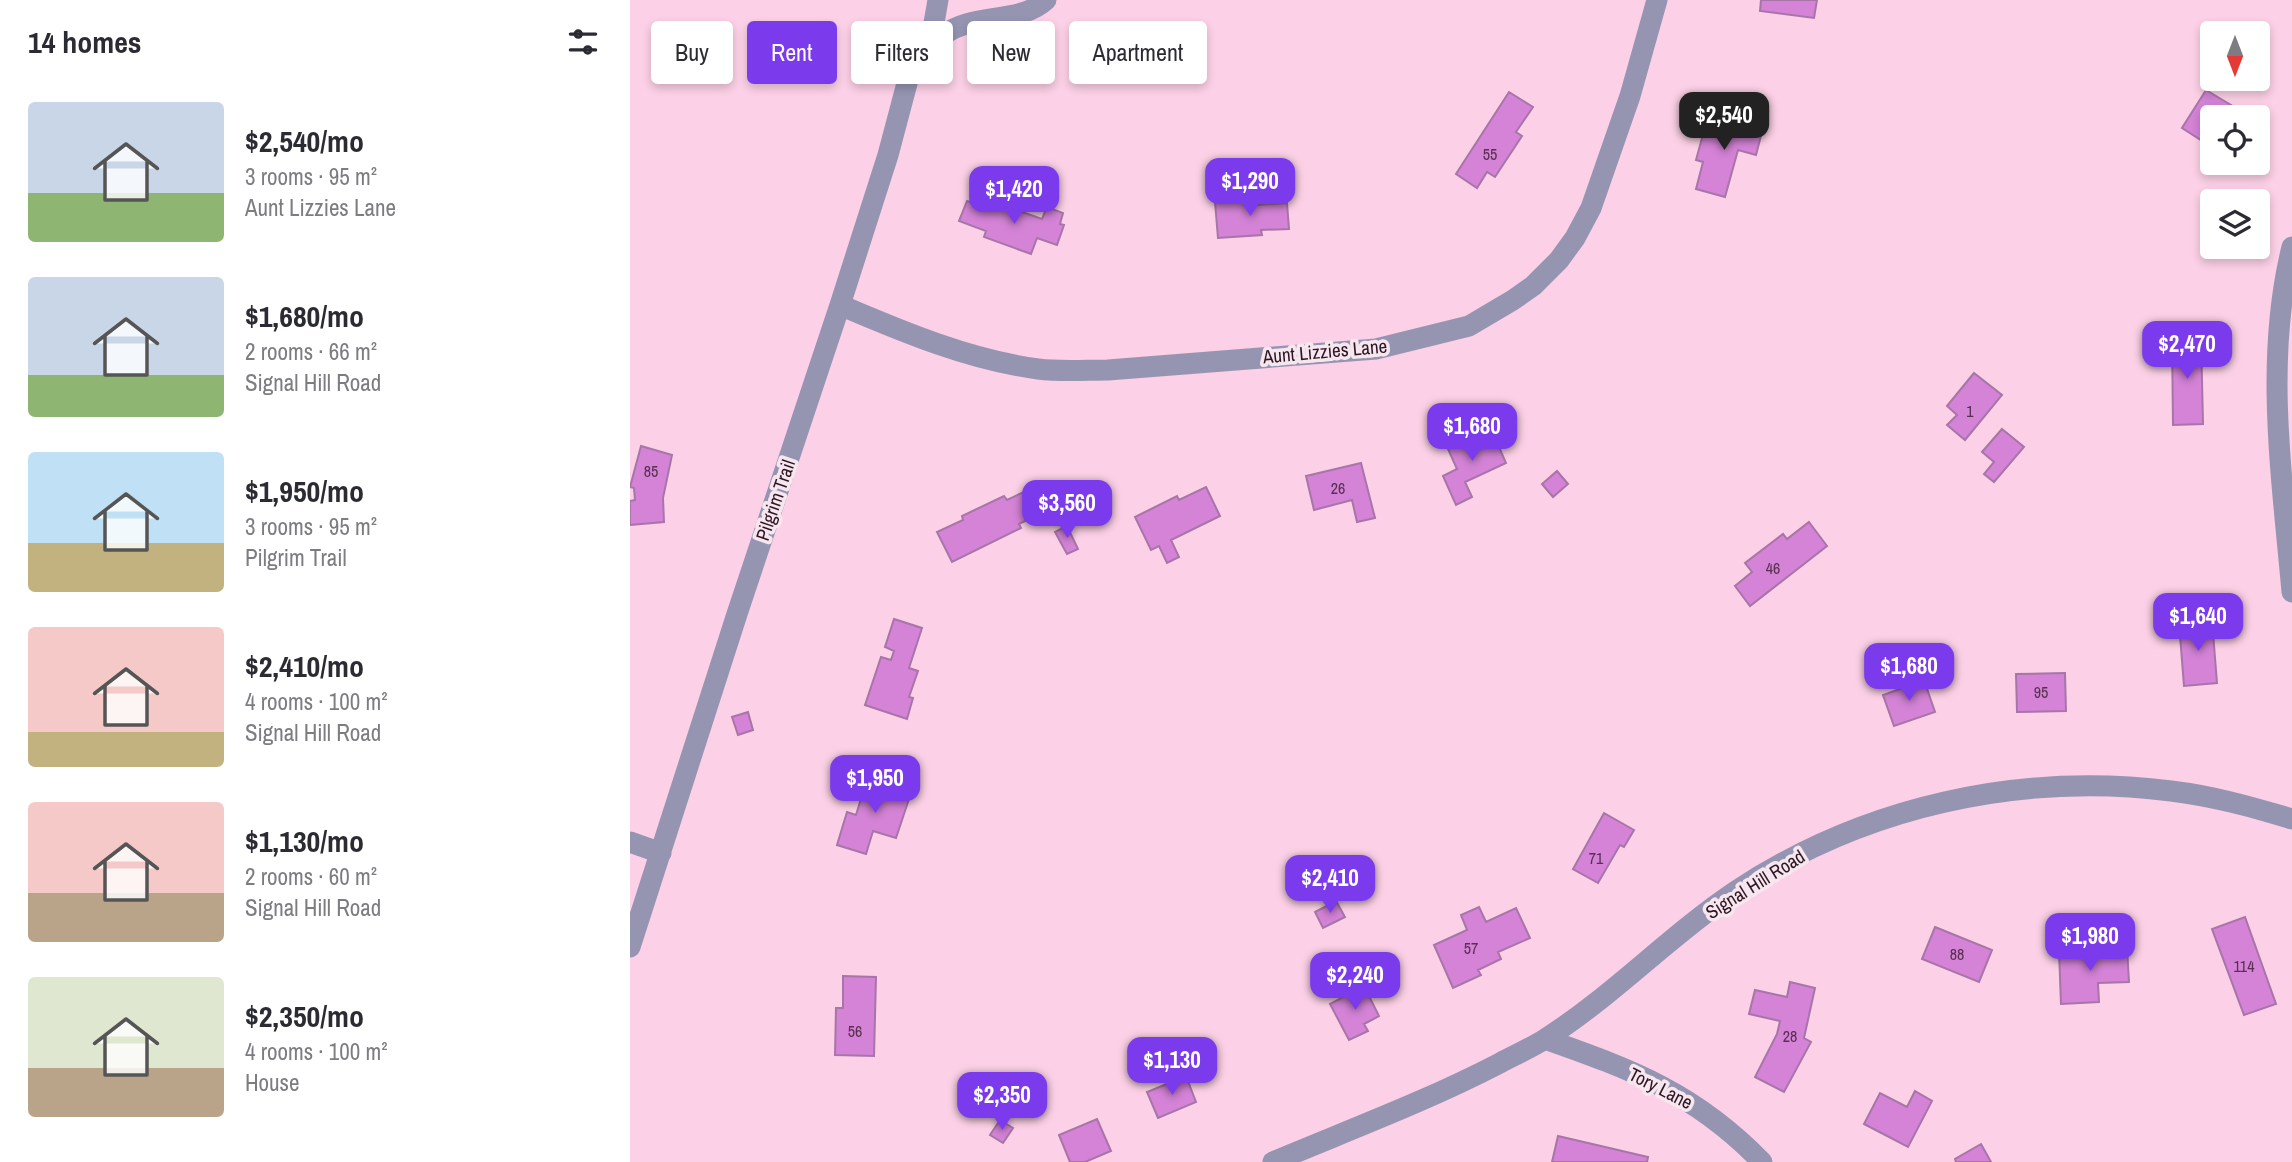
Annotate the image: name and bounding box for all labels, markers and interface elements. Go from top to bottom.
chip: Buy [651,21,733,84]
chip: Rent [747,21,837,84]
chip: Filters [851,21,953,84]
chip: New [967,21,1055,84]
chip: Apartment [1069,21,1207,84]
north arrow [2200,21,2270,91]
map controls [2200,21,2270,259]
text: 14 homes [28,22,142,62]
icon: filters [564,23,602,61]
pin: $2,540 [1667,92,1781,152]
text: $2,540 [1695,99,1753,130]
button: locate [2200,105,2270,175]
text: $2,540/mo [245,121,364,161]
icon: home [84,130,168,214]
house number: 55 [1483,143,1497,165]
pin: $1,290 [1193,158,1307,218]
text: 3 rooms · 95 m² [245,161,377,192]
text: $1,290 [1221,165,1279,196]
pin: $1,420 [957,166,1071,226]
text: $1,420 [985,173,1043,204]
button: layers [2200,189,2270,259]
text: Aunt Lizzies Lane [245,192,396,223]
text: $1,680/mo [245,296,364,336]
icon: home [84,305,168,389]
pin: $2,470 [2130,322,2244,381]
text: $2,470 [2158,328,2216,359]
street label: Aunt Lizzies Lane [1261,333,1388,369]
text: 2 rooms · 66 m² [245,336,377,367]
text: Signal Hill Road [245,367,381,398]
house number: 1 [1966,400,1974,422]
pin: $1,680 [1415,404,1529,463]
text: $1,680 [1443,410,1501,441]
street label: Pilgrim Trail [749,456,801,544]
house number: 85 [644,460,658,482]
text: $1,950/mo [245,471,364,511]
house number: 26 [1331,477,1345,499]
icon: home [84,480,168,564]
pin: $3,560 [1010,480,1124,540]
text: $3,560 [1038,487,1096,518]
text: 3 rooms · 95 m² [245,511,377,542]
text: Pilgrim Trail [245,542,347,573]
house number: 46 [1766,557,1780,579]
pin: $1,640 [2141,594,2255,653]
text: $1,640 [2169,600,2227,631]
pin: $1,680 [1852,644,1966,703]
text: $2,410/mo [245,646,364,686]
text: $1,680 [1880,650,1938,681]
icon: home [84,655,168,739]
house number: 95 [2034,681,2048,703]
text: 4 rooms · 100 m² [245,686,388,717]
text: Signal Hill Road [245,717,381,748]
pin: $1,950 [818,756,932,815]
text: $1,950 [846,762,904,793]
text: $1,130/mo [245,821,364,861]
icon: home [84,830,168,914]
street label: Signal Hill Road [1700,843,1810,925]
house number: 71 [1589,847,1604,869]
pin: $2,410 [1273,856,1387,915]
text: 2 rooms · 60 m² [245,861,377,892]
text: $2,410 [1301,862,1359,893]
text: Signal Hill Road [245,892,381,923]
pin: $1,980 [2033,914,2147,973]
text: $1,980 [2061,920,2119,951]
house number: 57 [1464,937,1478,959]
house number: 88 [1950,943,1964,965]
pin: $2,240 [1298,953,1412,1012]
house number: 114 [2234,955,2254,977]
text: $2,240 [1326,959,1384,990]
text: $2,350/mo [245,996,364,1036]
icon: home [84,1005,168,1089]
house number: 56 [848,1020,862,1042]
house number: 28 [1783,1025,1797,1047]
text: 4 rooms · 100 m² [245,1036,388,1067]
pin: $1,130 [1115,1038,1229,1097]
text: $1,130 [1143,1044,1201,1075]
street label: Tory Lane [1625,1061,1697,1115]
text: House [245,1067,300,1098]
pin: $2,350 [945,1072,1059,1132]
text: $2,350 [973,1079,1031,1110]

